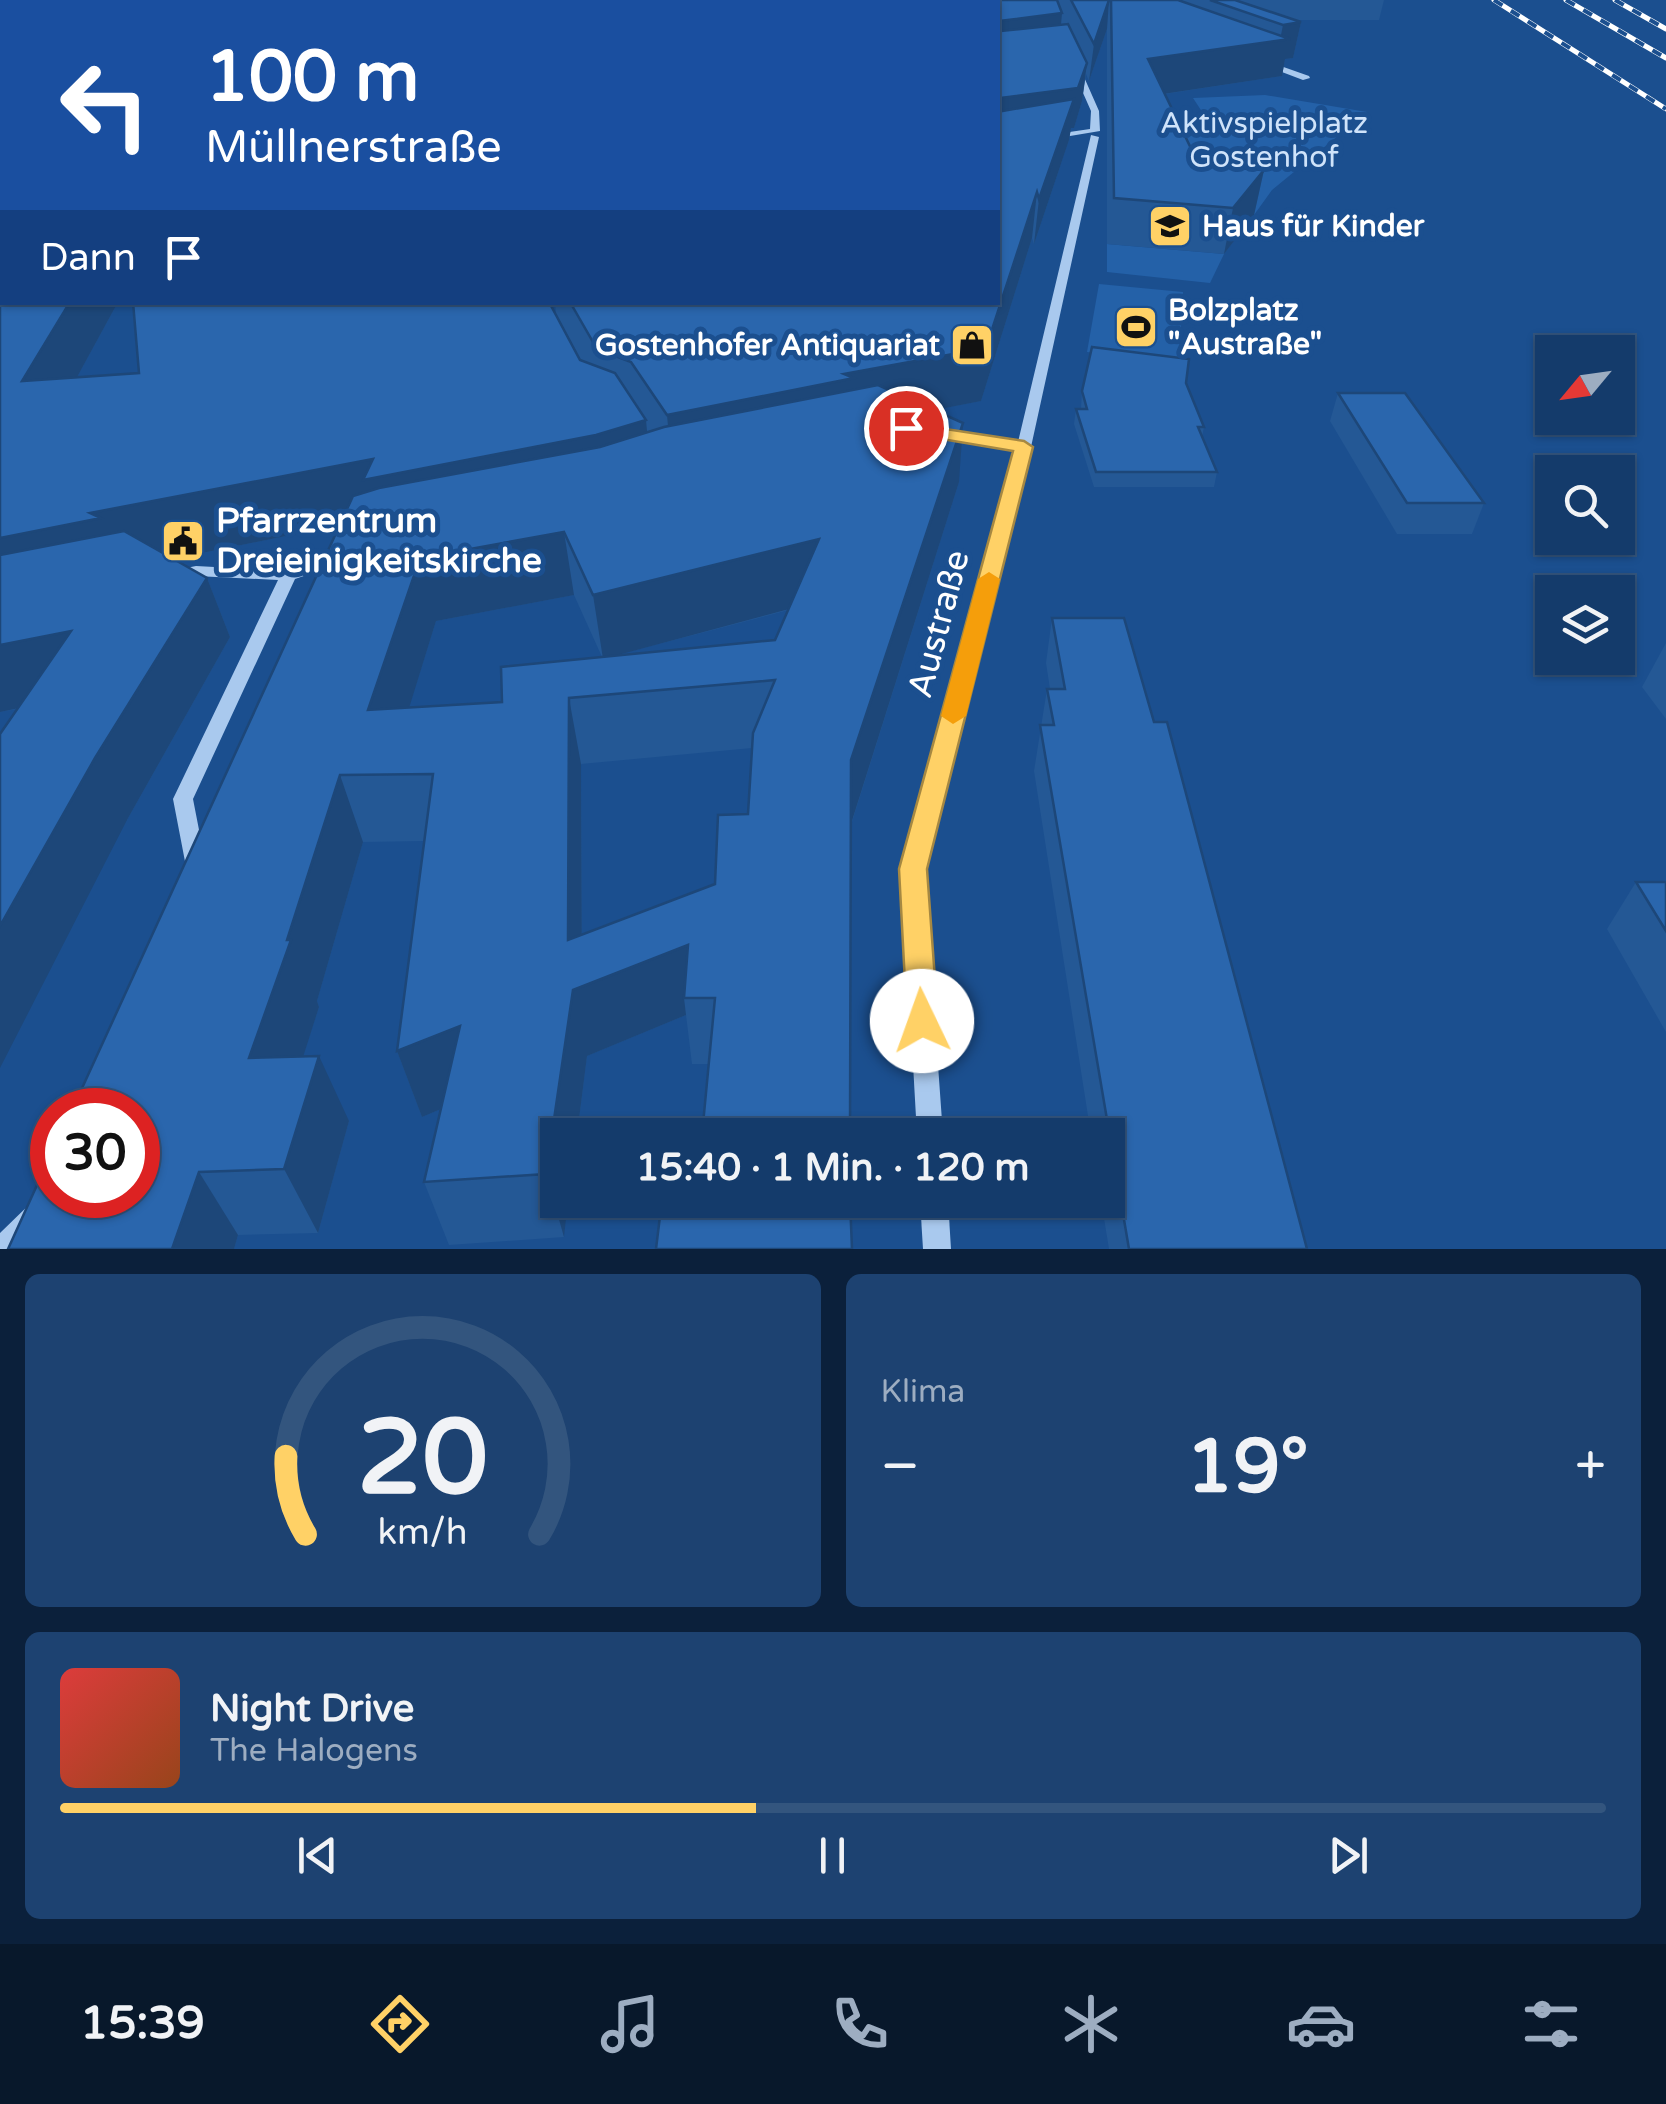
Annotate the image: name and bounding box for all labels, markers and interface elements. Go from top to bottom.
text: 100 m [205,36,419,120]
icon: left [40,40,170,170]
park label: Aktivspielplatz Gostenhof [1160,105,1368,176]
text: Müllnerstraße [205,121,502,175]
school or university icon: Haus für Kinder [1147,203,1193,249]
place label: Haus für Kinder [1202,208,1425,245]
icon: arrive [156,230,211,285]
text: Dann [40,235,136,281]
place label: Bolzplatz "Austraße" [1168,292,1322,363]
sports icon: Bolzplatz "Austraße" [1113,304,1159,350]
shop icon: Gostenhofer Antiquariat [949,322,995,368]
place label: Gostenhofer Antiquariat [595,327,941,364]
north arrow [1535,335,1635,435]
map controls [1535,335,1635,675]
pin [864,386,949,471]
icon: arrive [879,401,934,456]
button: search [1535,455,1635,555]
place label: Pfarrzentrum Dreieinigkeitskirche [216,500,542,582]
public building icon: Pfarrzentrum Dreieinigkeitskirche [160,518,206,564]
street label: Austraße [899,546,979,702]
button: layers [1535,575,1635,675]
position arrow [870,969,974,1073]
speed limit sign: 30 [30,1088,160,1218]
text: 15:40 · 1 Min. · 120 m [636,1145,1029,1191]
text: Klima [881,1373,965,1411]
text: 20 [357,1397,488,1522]
text: 19° [1186,1422,1309,1512]
text: − [881,1434,920,1500]
text: + [1575,1434,1606,1500]
text: km/h [378,1511,468,1554]
text: Night Drive [210,1686,414,1732]
text: The Halogens [210,1732,418,1770]
icon: previous [290,1828,345,1883]
icon: pause [805,1828,860,1883]
icon: next [1321,1828,1376,1883]
icon: directions [365,1989,435,2059]
icon: music [595,1989,665,2059]
icon: phone [825,1989,895,2059]
icon: climate [1056,1989,1126,2059]
icon: car [1286,1989,1356,2059]
icon: filters [1516,1989,1586,2059]
text: 15:39 [80,1997,205,2051]

